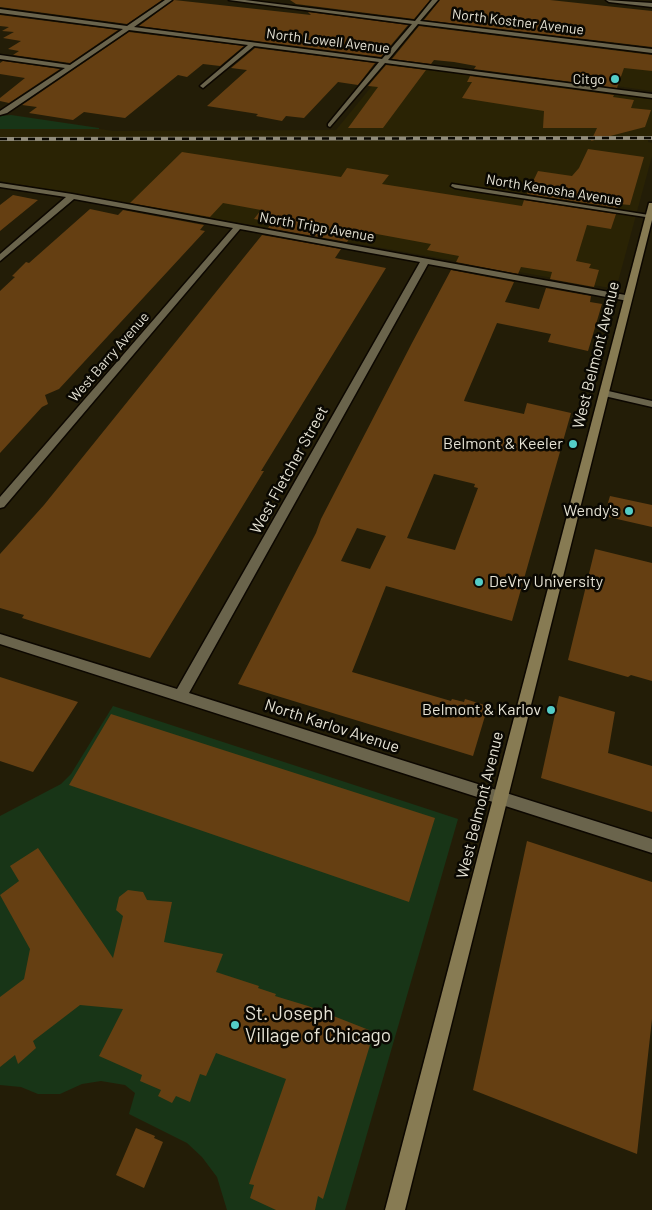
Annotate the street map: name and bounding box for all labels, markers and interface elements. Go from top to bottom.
street label: North Kostner Avenue [451,6,585,38]
street label: North Lowell Avenue [265,25,391,57]
place label: Citgo [573,71,605,87]
marker: Citgo [609,73,621,85]
street label: North Kenosha Avenue [485,171,623,209]
street label: North Tripp Avenue [258,209,376,245]
street label: West Belmont Avenue [568,279,624,431]
street label: West Barry Avenue [65,309,153,405]
street label: West Fletcher Street [246,403,332,537]
place label: Belmont & Keeler [443,434,563,454]
marker: Belmont & Keeler [567,438,579,450]
place label: Wendy's [563,501,619,521]
marker: Wendy's [623,505,635,517]
place label: DeVry University [489,572,603,592]
marker: DeVry University [473,576,485,588]
street label: North Karlov Avenue [262,695,402,757]
place label: Belmont & Karlov [422,700,541,720]
marker: Belmont & Karlov [545,704,557,716]
street label: West Belmont Avenue [452,729,508,881]
place label: St. Joseph Village of Chicago [245,1003,391,1047]
marker: St. Joseph Village of Chicago [229,1019,241,1031]

